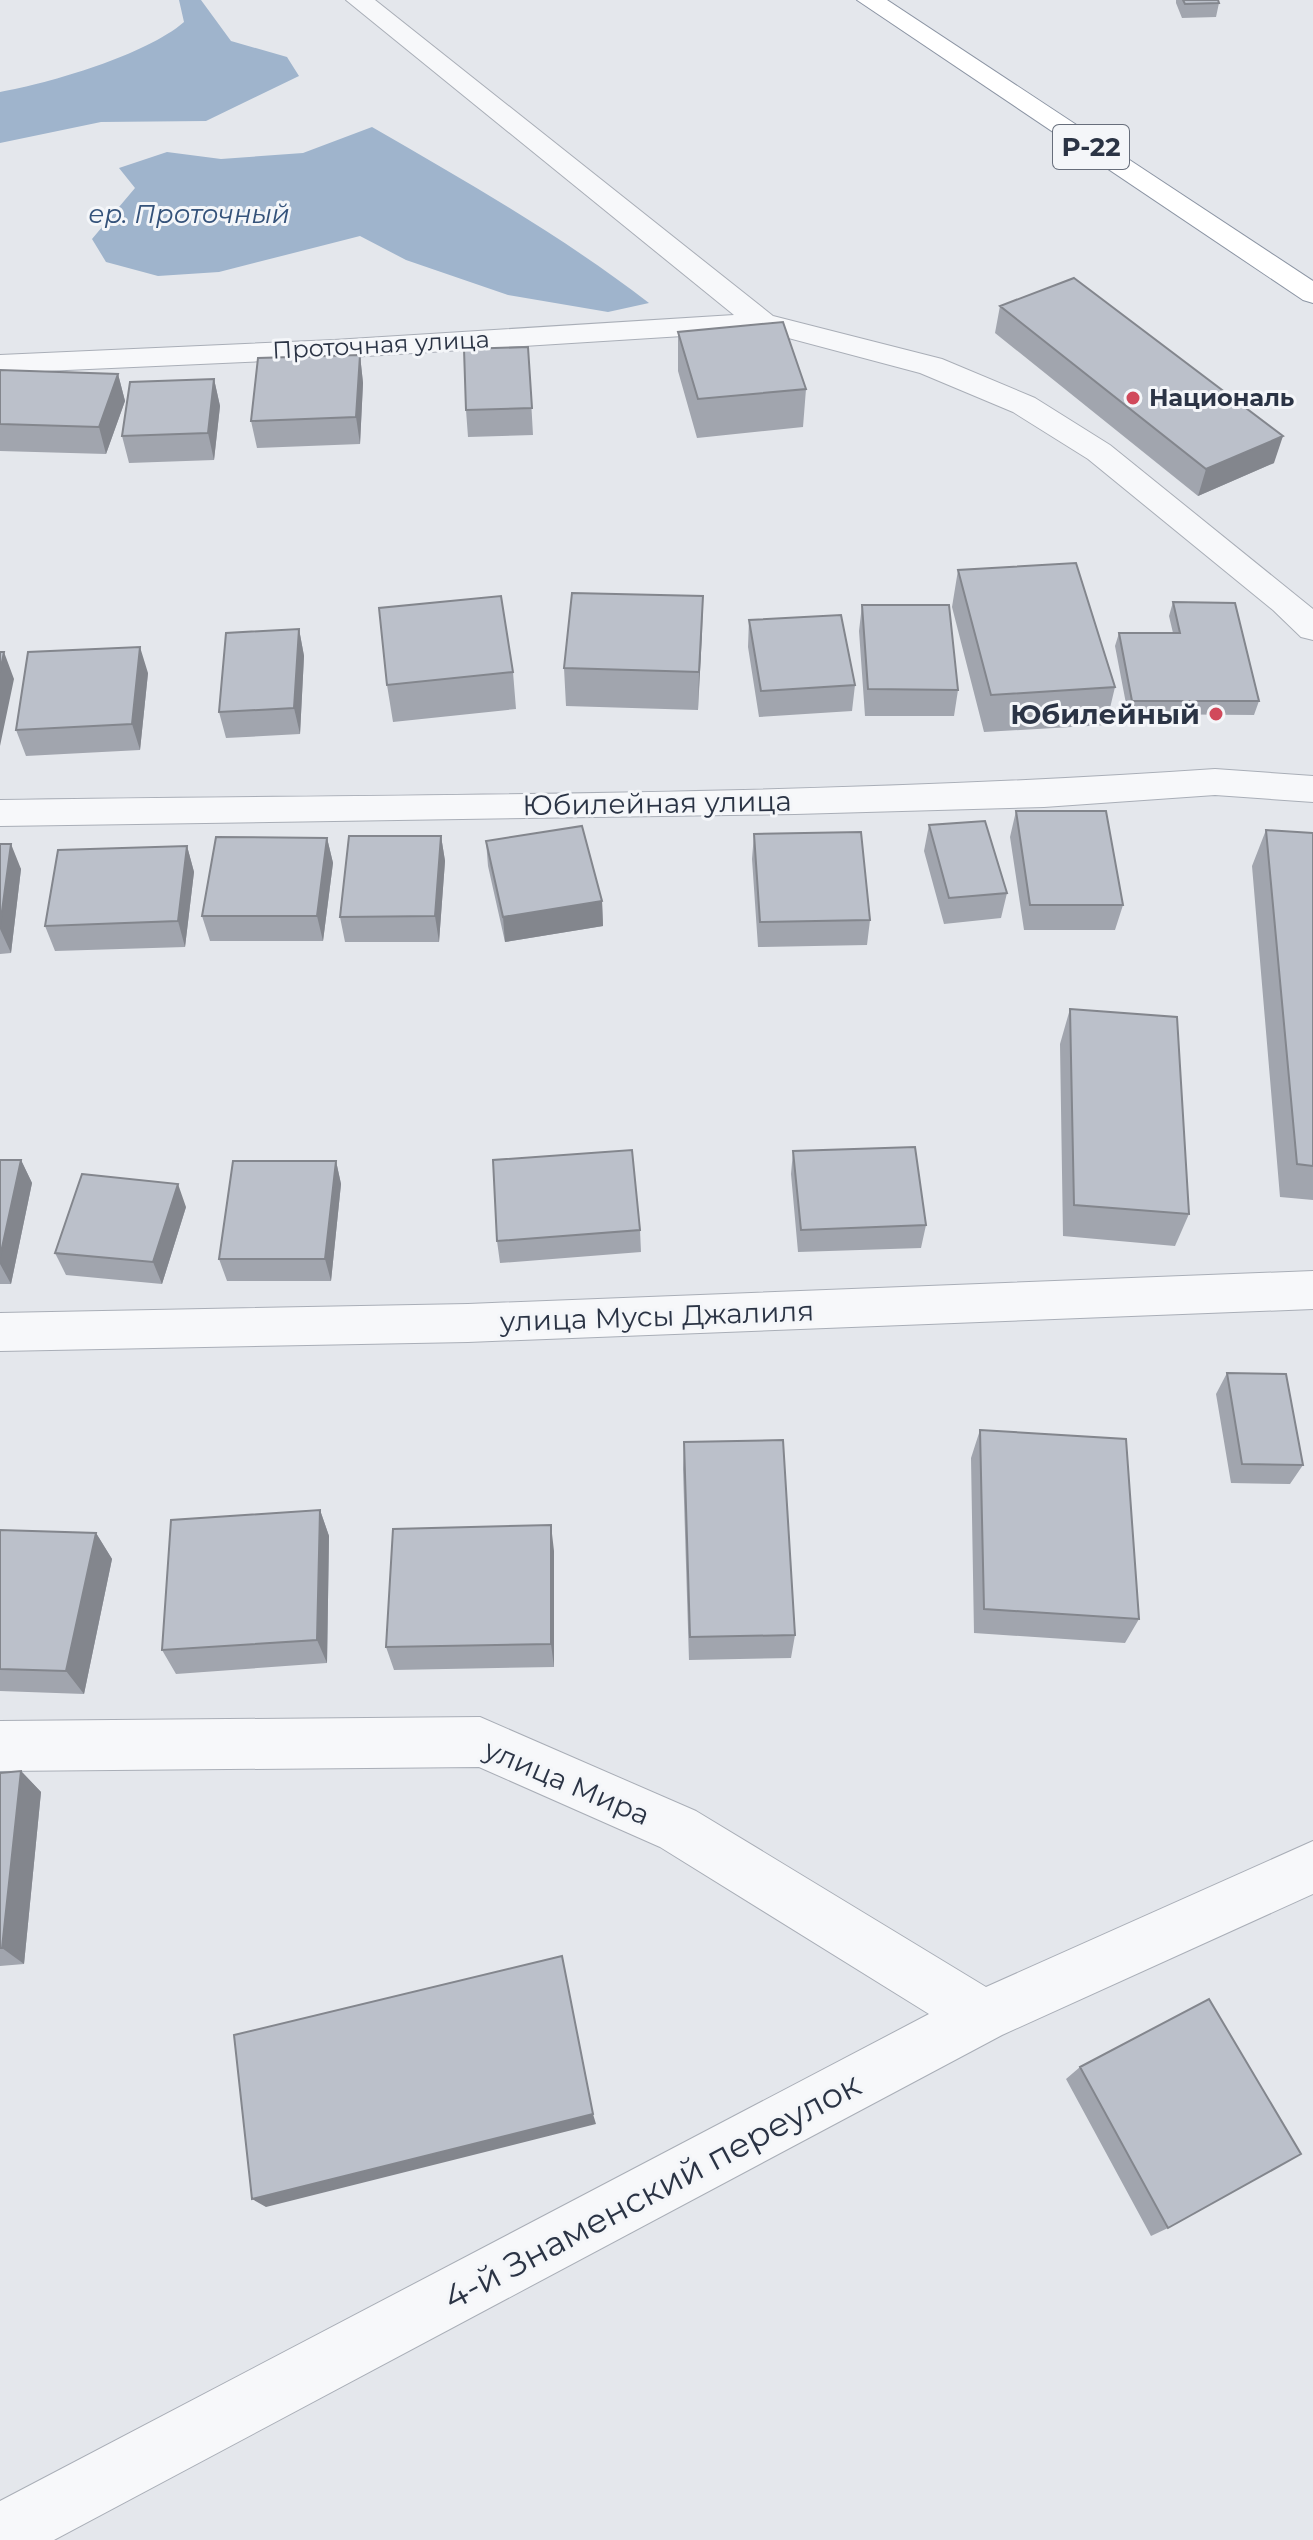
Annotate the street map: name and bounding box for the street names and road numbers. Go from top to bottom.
road number: Р-22 [1053,125,1129,169]
street label: Проточная улица [272,324,490,365]
street label: Юбилейная улица [522,784,792,822]
street label: улица Мусы Джалиля [498,1294,815,1339]
street label: улица Мира [478,1731,655,1832]
street label: 4-й Знаменский переулок [436,2063,868,2319]

